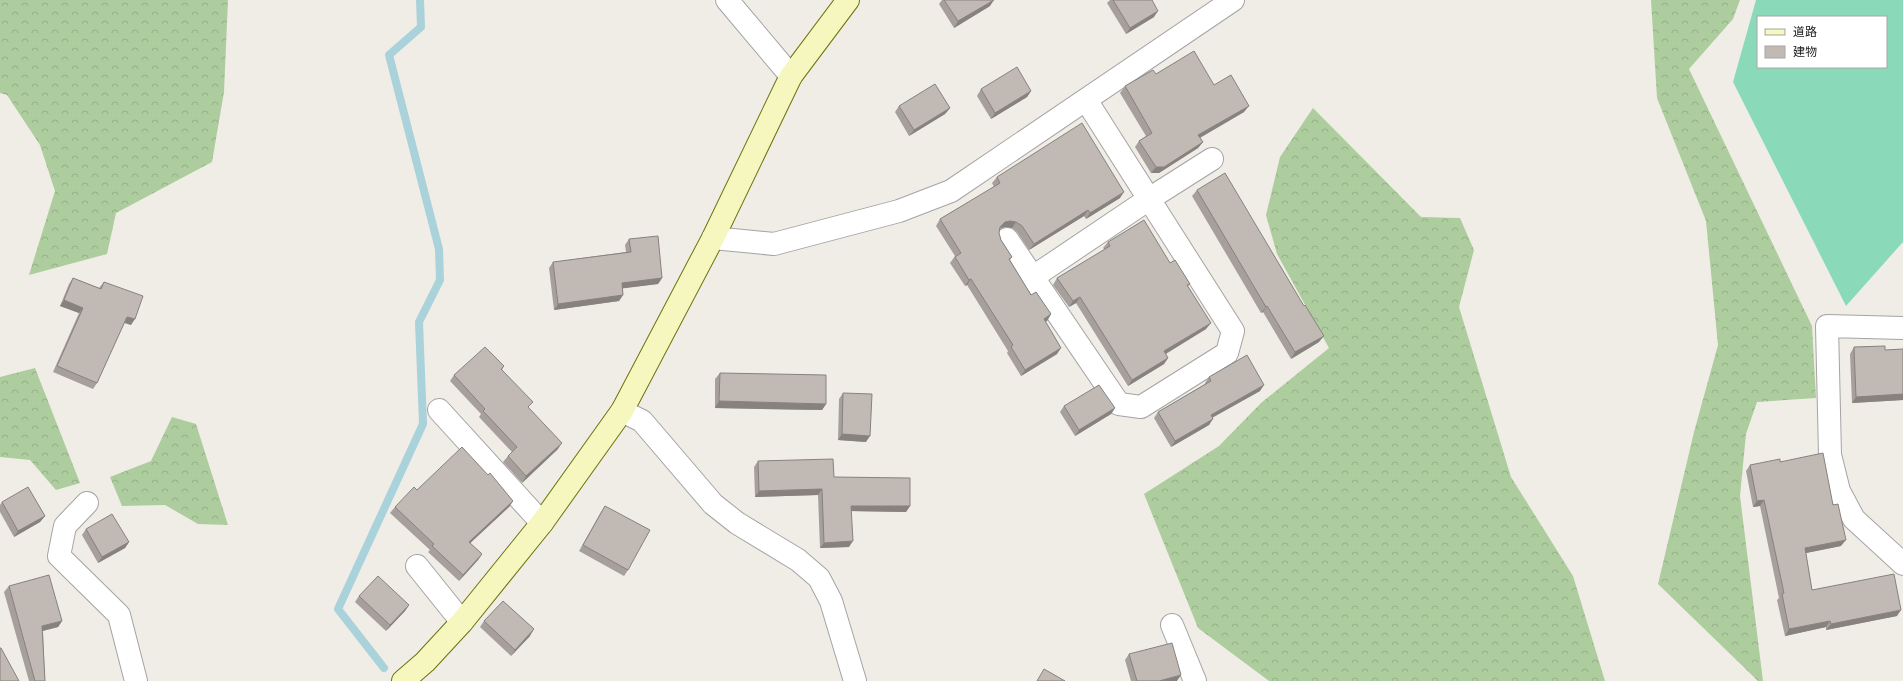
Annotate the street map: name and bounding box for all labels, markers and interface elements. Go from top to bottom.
legend [1757,16,1887,68]
text: 道路 [1793,24,1817,38]
text: 建物 [1793,44,1817,58]

